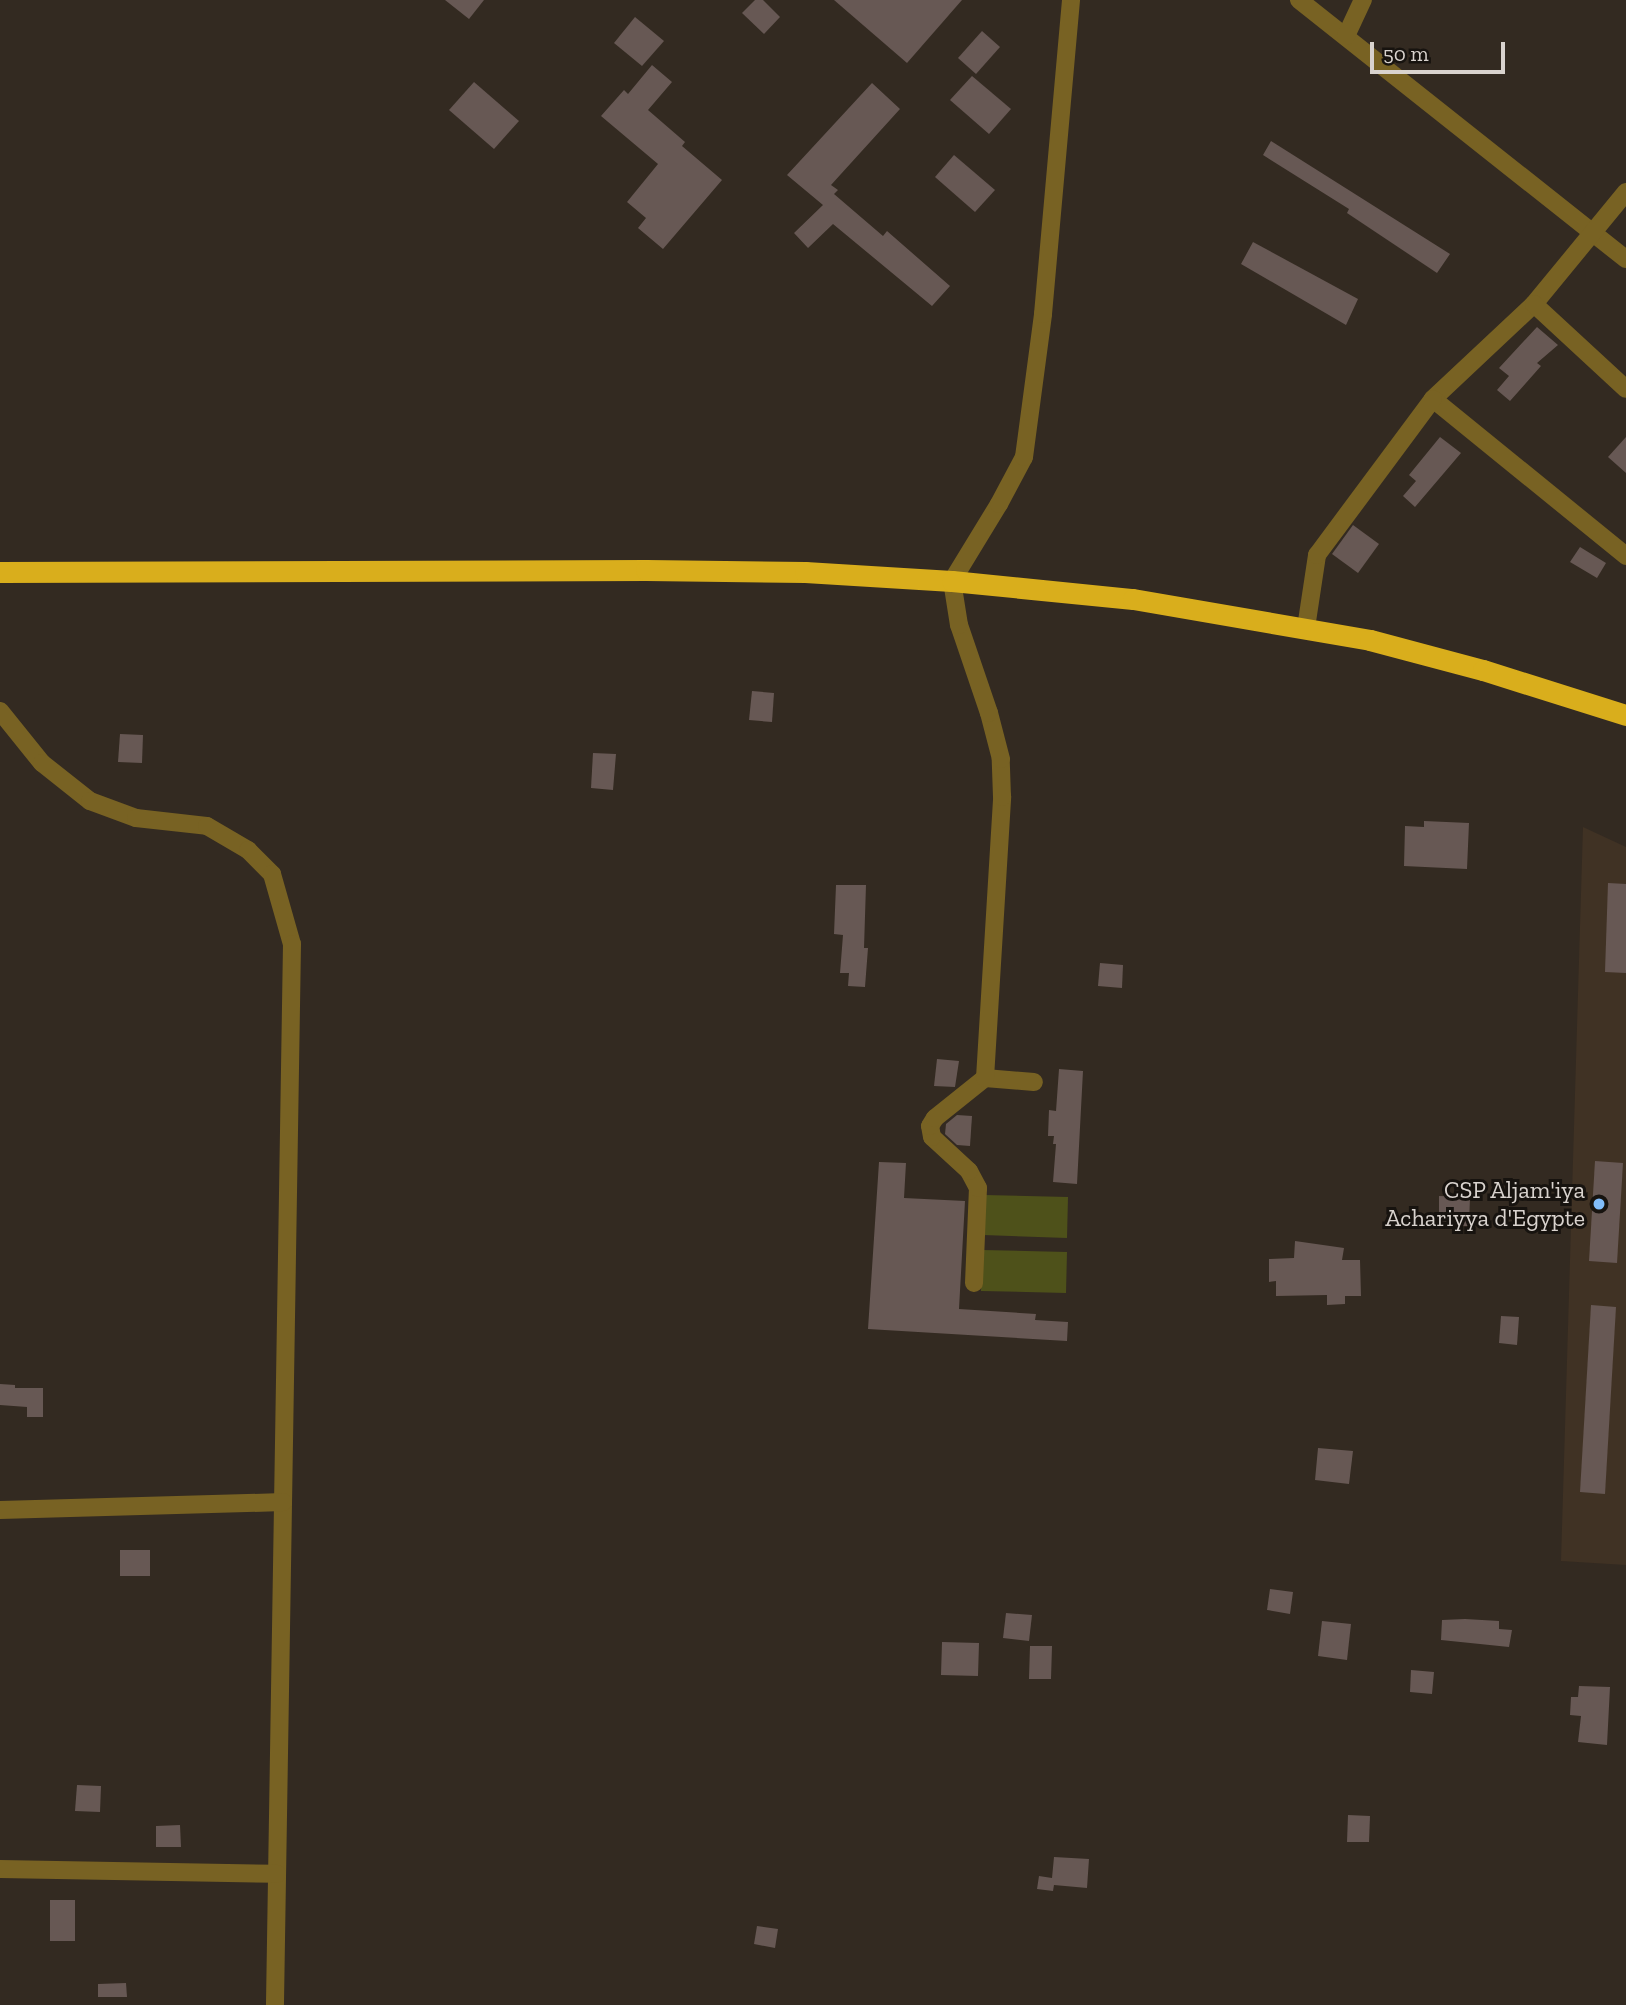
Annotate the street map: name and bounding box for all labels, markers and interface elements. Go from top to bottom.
scale bar [1374,28,1509,72]
text: 50 m [1383,41,1429,66]
place label: CSP Aljam'iya Achariyya d'Egypte [1385,1176,1585,1232]
marker: CSP Aljam'iya Achariyya d'Egypte [1591,1196,1607,1212]

